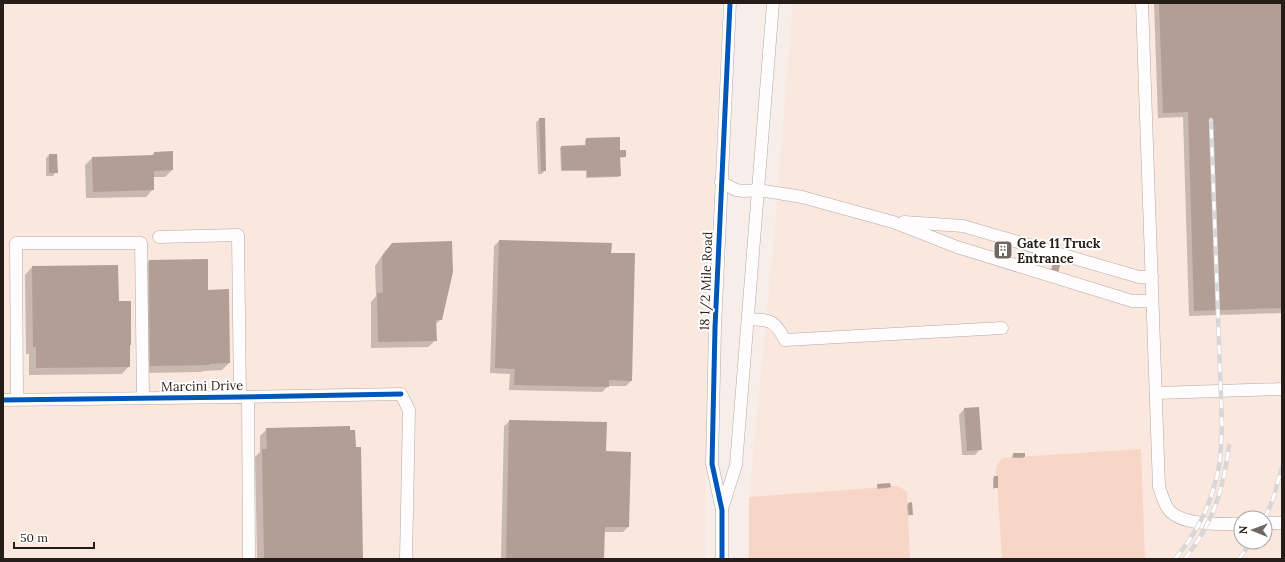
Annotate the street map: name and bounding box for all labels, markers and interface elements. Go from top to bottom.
street label: 18 1/2 Mile Road [696,231,716,331]
place label: Gate 11 Truck Entrance [1017,235,1101,267]
building icon: Gate 11 Truck Entrance [992,239,1014,261]
street label: Marcini Drive [161,377,243,395]
north arrow [1233,510,1273,550]
scale bar [14,524,94,550]
text: N [1236,525,1250,534]
text: 50 m [20,530,48,545]

